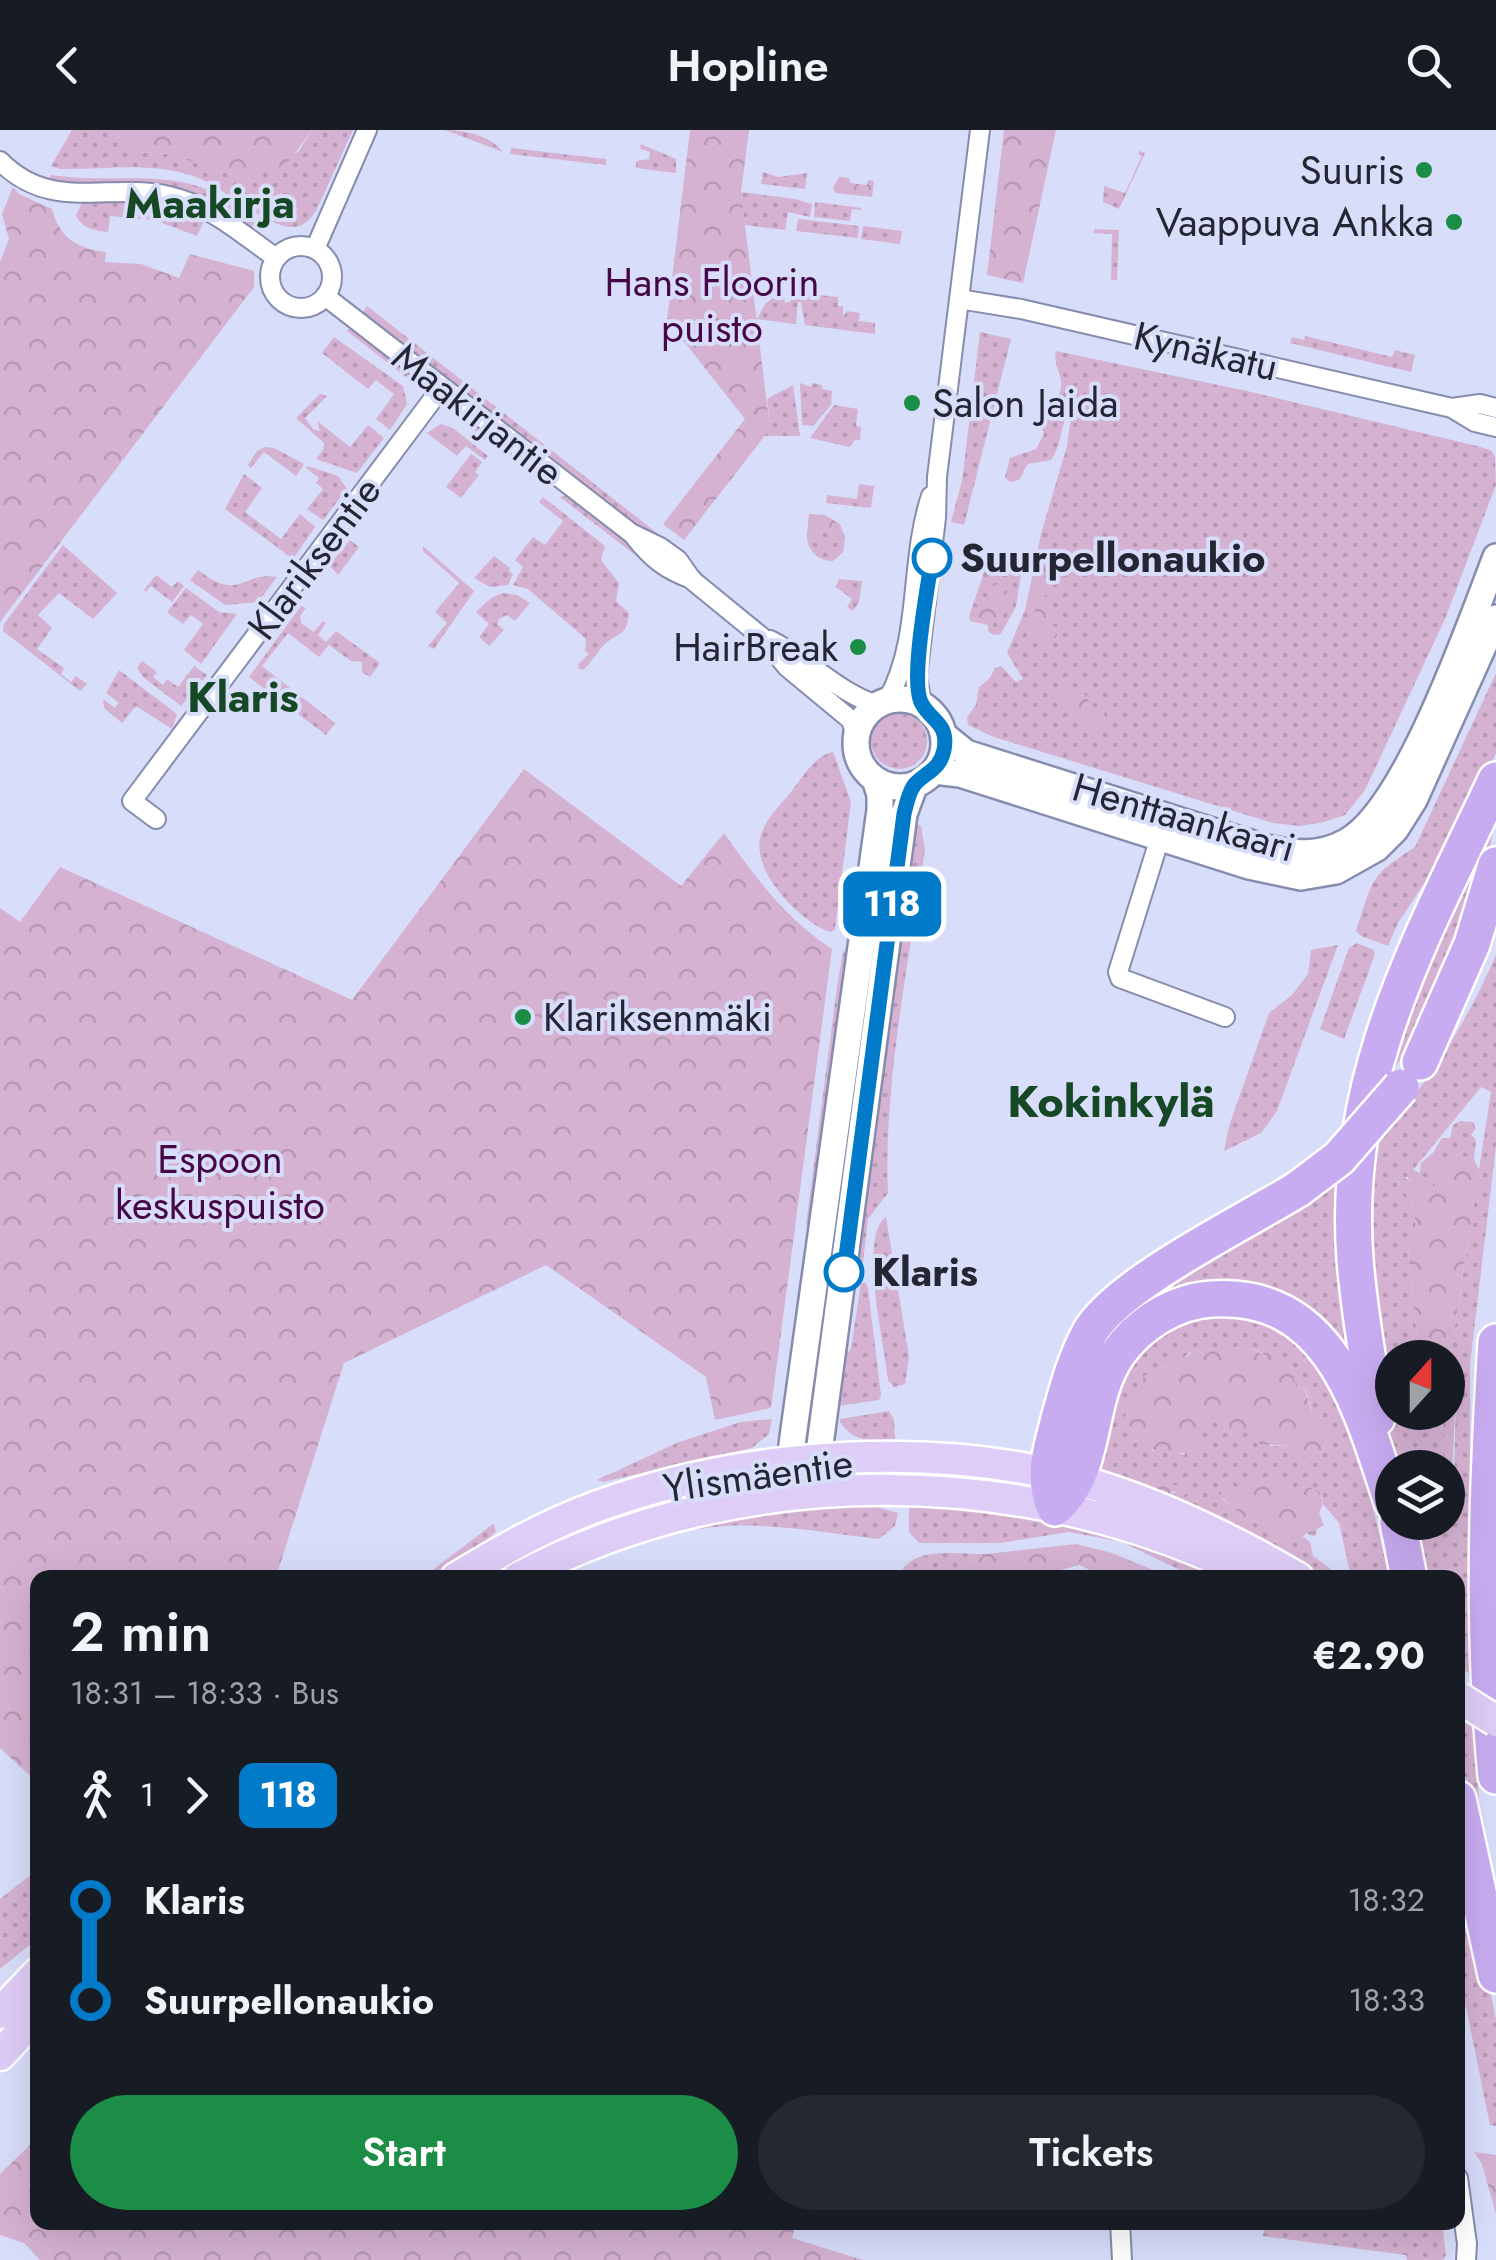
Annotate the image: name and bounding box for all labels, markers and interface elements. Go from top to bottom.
text: Hopline [667,33,829,98]
icon: back [40,38,95,93]
icon: search [1401,38,1456,93]
place label: Suuris [1300,141,1404,199]
marker: Suuris [1413,159,1435,181]
district label: Maakirja [125,173,295,234]
place label: Vaappuva Ankka [1156,193,1434,251]
marker: Vaappuva Ankka [1443,211,1465,233]
park label: Hans Floorin puisto [605,253,819,357]
street label: Kynäkatu [1128,306,1284,396]
street label: Maakirjantie [380,329,576,499]
place label: Salon Jaida [932,374,1118,432]
marker: Salon Jaida [901,392,923,414]
street label: Klariksentie [233,464,395,652]
place label: Suurpellonaukio [960,529,1266,587]
marker: Suurpellonaukio [913,539,951,577]
place label: HairBreak [673,618,838,676]
marker: HairBreak [847,636,869,658]
district label: Klaris [187,667,299,728]
street label: Henttaankaari [1066,758,1302,876]
line badge: 118 [834,872,950,936]
text: 118 [863,879,921,929]
place label: Klariksenmäki [543,988,772,1046]
marker: Klariksenmäki [512,1006,534,1028]
district label: Kokinkylä [1007,1069,1215,1134]
park label: Espoon keskuspuisto [115,1130,325,1234]
place label: Klaris [872,1243,978,1301]
marker: Klaris [825,1253,863,1291]
north arrow [1375,1340,1465,1430]
map controls [1375,1340,1465,1540]
street label: Ylismäentie [659,1433,857,1517]
button: layers [1375,1450,1465,1540]
text: 2 min [70,1592,211,1672]
text: €2.90 [1312,1628,1425,1683]
text: 18:31 – 18:33 · Bus [70,1670,339,1716]
icon: walk [70,1768,125,1823]
icon: forward [169,1768,224,1823]
text: 118 [259,1770,317,1820]
text: 1 [140,1772,154,1818]
text: Klaris [144,1873,245,1928]
text: 18:32 [1348,1877,1425,1923]
text: Suurpellonaukio [144,1973,434,2028]
text: 18:33 [1349,1977,1425,2023]
button: Start [70,2095,738,2210]
button: Tickets [758,2095,1425,2210]

